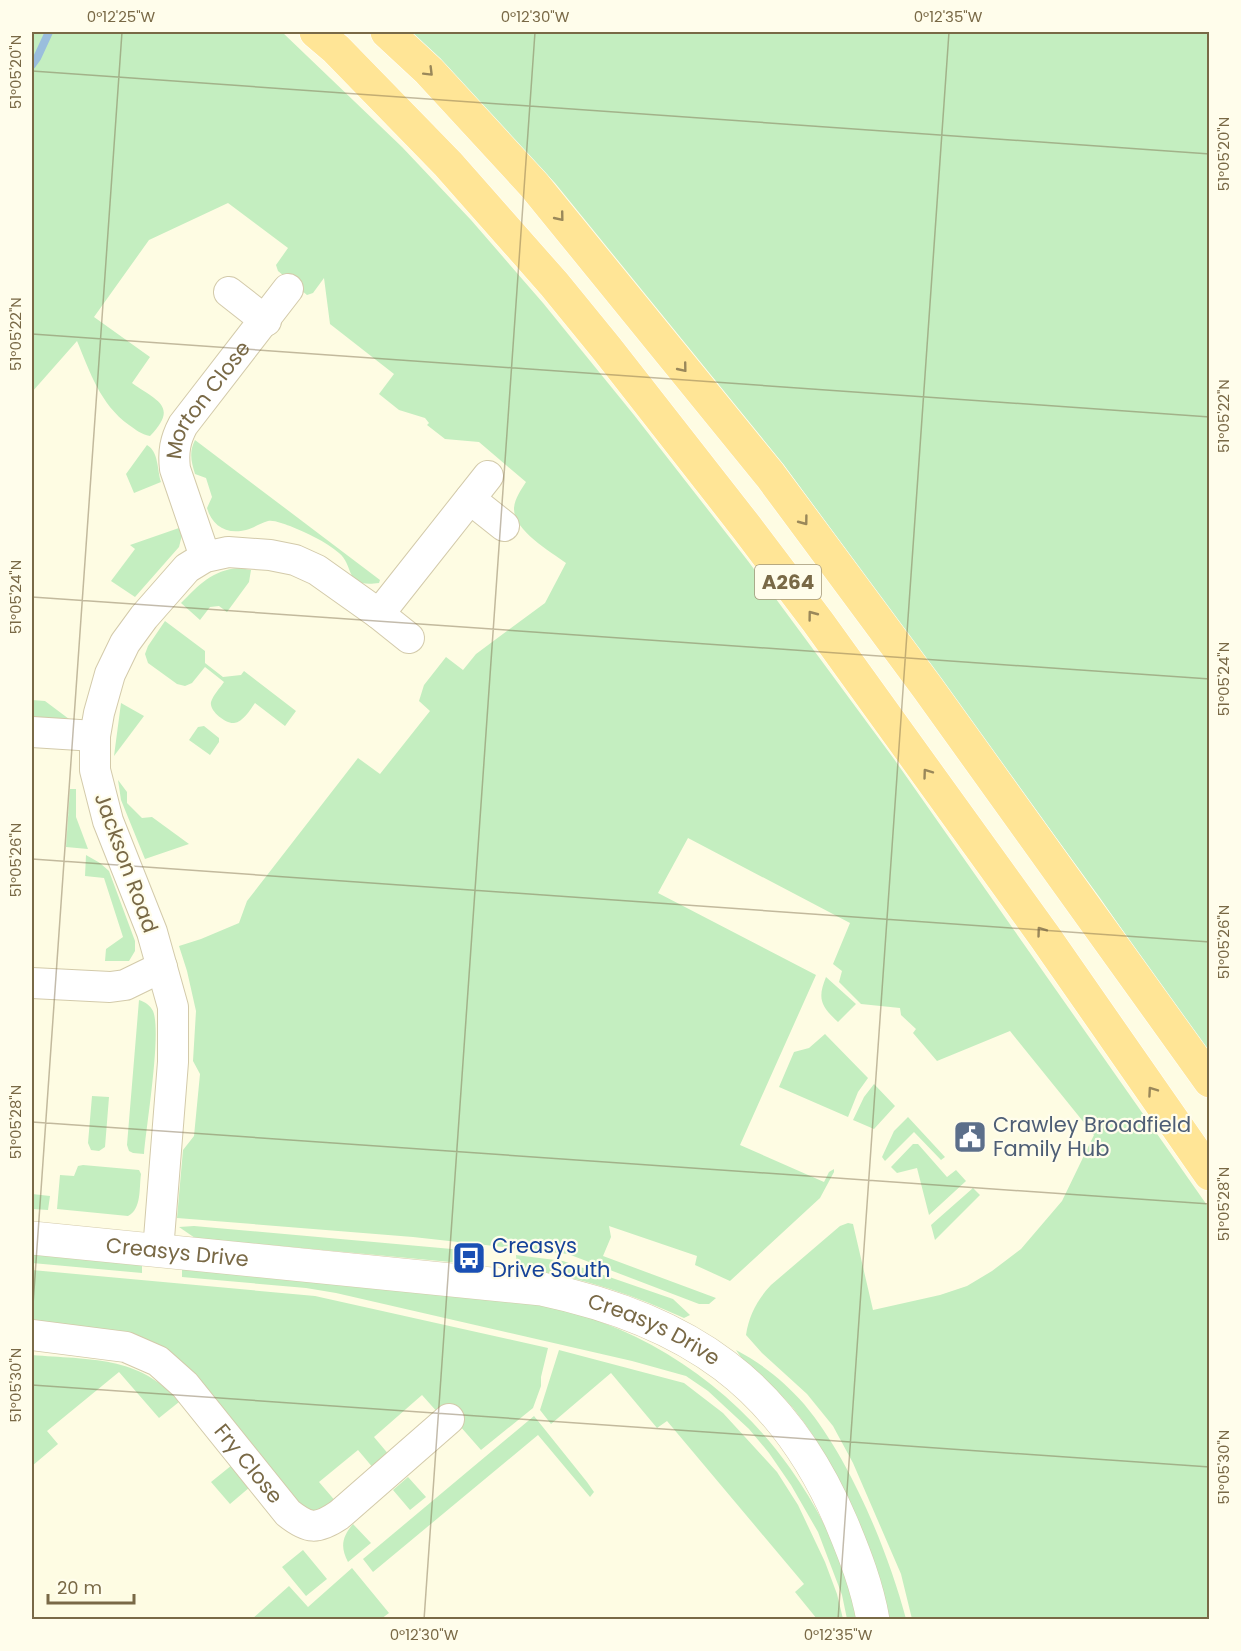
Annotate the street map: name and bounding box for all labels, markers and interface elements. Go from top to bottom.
text: 0°12'25"W [87,6,156,27]
text: 0°12'30"W [501,6,570,27]
text: 0°12'35"W [914,6,983,27]
text: 51°05'20"N [5,35,26,109]
one-way arrow [422,65,433,76]
text: 51°05'20"N [1213,117,1234,191]
one-way arrow [552,210,563,221]
text: 51°05'22"N [5,297,26,371]
street label: Morton Close [159,335,257,461]
one-way arrow [676,361,687,372]
text: 51°05'22"N [1213,379,1234,453]
one-way arrow [797,514,808,525]
text: 51°05'24"N [5,560,26,634]
road number: A264 [755,565,821,599]
one-way arrow [809,611,820,622]
text: 51°05'24"N [1213,642,1234,716]
one-way arrow [923,769,934,780]
street label: Jackson Road [88,789,165,937]
text: 51°05'26"N [5,823,26,897]
text: 51°05'26"N [1213,905,1234,979]
one-way arrow [1037,926,1048,937]
text: 51°05'28"N [5,1085,26,1159]
one-way arrow [1148,1087,1159,1098]
place label: Crawley Broadfield Family Hub [993,1110,1191,1163]
public building icon: Crawley Broadfield Family Hub [952,1119,988,1155]
text: 51°05'28"N [1213,1167,1234,1241]
street label: Creasys Drive [105,1230,250,1274]
place label: Creasys Drive South [492,1231,611,1284]
bus stop icon: Creasys Drive South [451,1240,487,1276]
street label: Creasys Drive [584,1286,726,1372]
text: 51°05'30"N [5,1348,26,1422]
street label: Fry Close [208,1418,290,1510]
text: 51°05'30"N [1213,1430,1234,1504]
scale bar [48,1567,134,1605]
text: 20 m [57,1575,102,1600]
text: 0°12'30"W [390,1624,459,1645]
text: 0°12'35"W [804,1624,873,1645]

